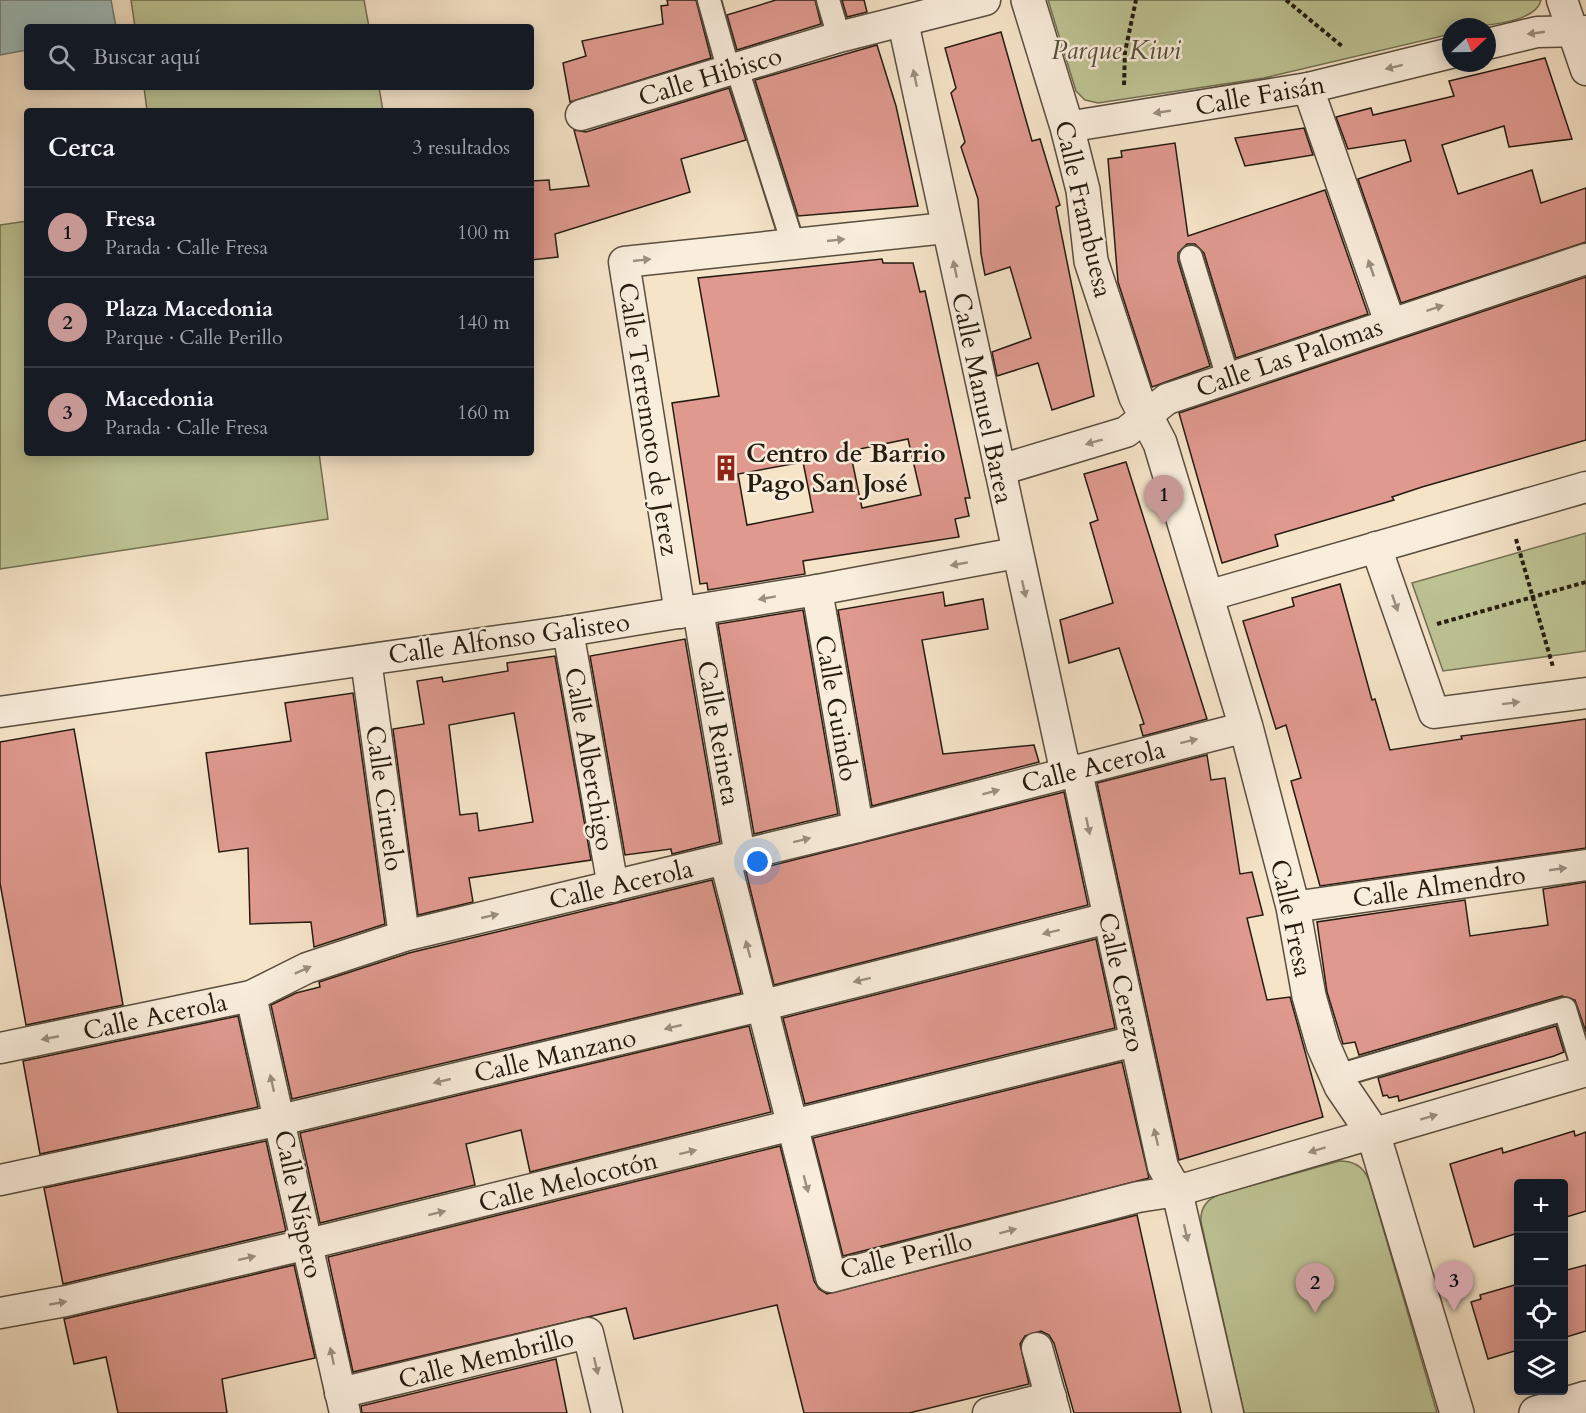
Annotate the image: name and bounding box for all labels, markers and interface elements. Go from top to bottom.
north arrow [1442,18,1496,72]
search box [24,24,534,90]
one-way arrow [1526,28,1545,38]
park label: Parque Kiwi [1051,33,1182,68]
street label: Calle Hibisco [634,38,786,115]
icon: search [45,41,78,74]
text: Buscar aquí [93,42,200,72]
one-way arrow [1385,62,1403,72]
street label: Calle Faisán [1192,67,1328,124]
one-way arrow [910,69,919,88]
one-way arrow [1152,107,1171,116]
street label: Calle Frambuesa [1046,117,1121,301]
text: Cerca [48,130,115,165]
text: 3 resultados [412,134,510,161]
text: Fresa [105,204,156,234]
text: 1 [62,219,73,246]
text: 100 m [457,219,510,246]
text: Parada · Calle Fresa [105,234,268,261]
one-way arrow [826,235,845,245]
one-way arrow [632,255,651,265]
one-way arrow [1365,259,1375,277]
one-way arrow [950,260,960,278]
street label: Calle Terremoto de Jerez [610,280,687,559]
street label: Calle Manuel Barea [943,289,1022,507]
text: Plaza Macedonia [105,294,273,324]
one-way arrow [1426,303,1444,313]
text: 2 [62,309,73,336]
text: 140 m [457,309,510,336]
street label: Calle Las Palomas [1191,309,1387,406]
text: Parque · Calle Perillo [105,324,283,351]
text: Macedonia [105,384,214,414]
text: 3 [62,399,73,426]
text: 160 m [457,399,510,426]
text: Parada · Calle Fresa [105,414,268,441]
place label: Centro de Barrio Pago San José [746,436,946,501]
one-way arrow [1085,438,1103,447]
building icon: Centro de Barrio Pago San José [711,453,741,483]
pin: 1 [1144,476,1184,525]
one-way arrow [949,559,968,568]
one-way arrow [1020,580,1030,598]
one-way arrow [757,594,776,603]
one-way arrow [1390,594,1400,612]
street label: Calle Alfonso Galisteo [386,604,632,673]
street label: Calle Guindo [806,632,867,784]
street label: Calle Reineta [689,658,748,808]
street label: Calle Alberchigo [556,665,623,853]
one-way arrow [1501,699,1520,708]
street label: Calle Ciruelo [357,723,412,873]
street label: Calle Acerola [1018,732,1169,801]
one-way arrow [1180,736,1198,746]
one-way arrow [982,787,1000,796]
one-way arrow [1084,817,1094,835]
one-way arrow [793,835,812,845]
your location [743,847,772,876]
street label: Calle Acerola [546,851,697,918]
street label: Calle Fresa [1262,856,1321,980]
street label: Calle Almendro [1350,857,1528,916]
one-way arrow [1549,864,1568,873]
street label: Calle Cerezo [1090,909,1153,1055]
one-way arrow [481,910,500,920]
one-way arrow [1042,928,1060,937]
one-way arrow [743,940,753,958]
one-way arrow [295,965,313,975]
one-way arrow [853,976,871,986]
street label: Calle Acerola [80,984,230,1049]
street label: Calle Manzano [471,1020,640,1091]
one-way arrow [664,1022,682,1032]
one-way arrow [40,1034,59,1043]
one-way arrow [266,1074,276,1093]
one-way arrow [433,1077,452,1087]
one-way arrow [1420,1112,1438,1121]
street label: Calle Níspero [266,1127,331,1281]
one-way arrow [1151,1128,1161,1146]
street label: Calle Melocotón [475,1142,661,1221]
one-way arrow [1308,1146,1326,1155]
one-way arrow [679,1147,697,1157]
one-way arrow [802,1175,812,1193]
map controls [1514,1179,1568,1395]
button: + [1514,1179,1568,1233]
one-way arrow [428,1207,446,1217]
street label: Calle Perillo [837,1223,976,1288]
one-way arrow [1182,1223,1192,1242]
one-way arrow [999,1226,1017,1235]
button: − [1514,1233,1568,1287]
one-way arrow [238,1253,257,1263]
pin: 3 [1434,1262,1474,1311]
pin: 2 [1296,1264,1334,1313]
button: locate [1514,1287,1568,1341]
one-way arrow [48,1298,67,1307]
street label: Calle Membrillo [395,1320,577,1397]
button: layers [1514,1341,1568,1395]
one-way arrow [327,1346,336,1365]
one-way arrow [592,1357,601,1376]

